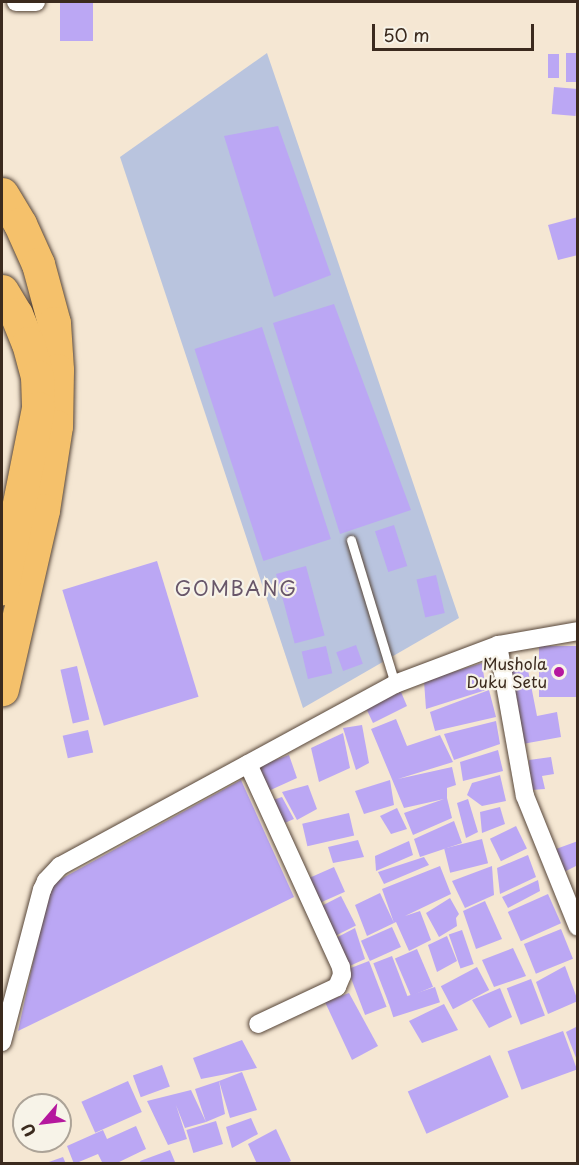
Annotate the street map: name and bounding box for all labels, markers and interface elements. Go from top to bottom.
scale bar [375,12,537,50]
text: 50 m [383,21,430,48]
district label: GOMBANG [174,576,298,600]
place label: Mushola Duku Setu [466,653,547,691]
marker: Mushola Duku Setu [552,665,566,679]
north arrow [12,1093,72,1153]
text: U [14,1119,41,1142]

